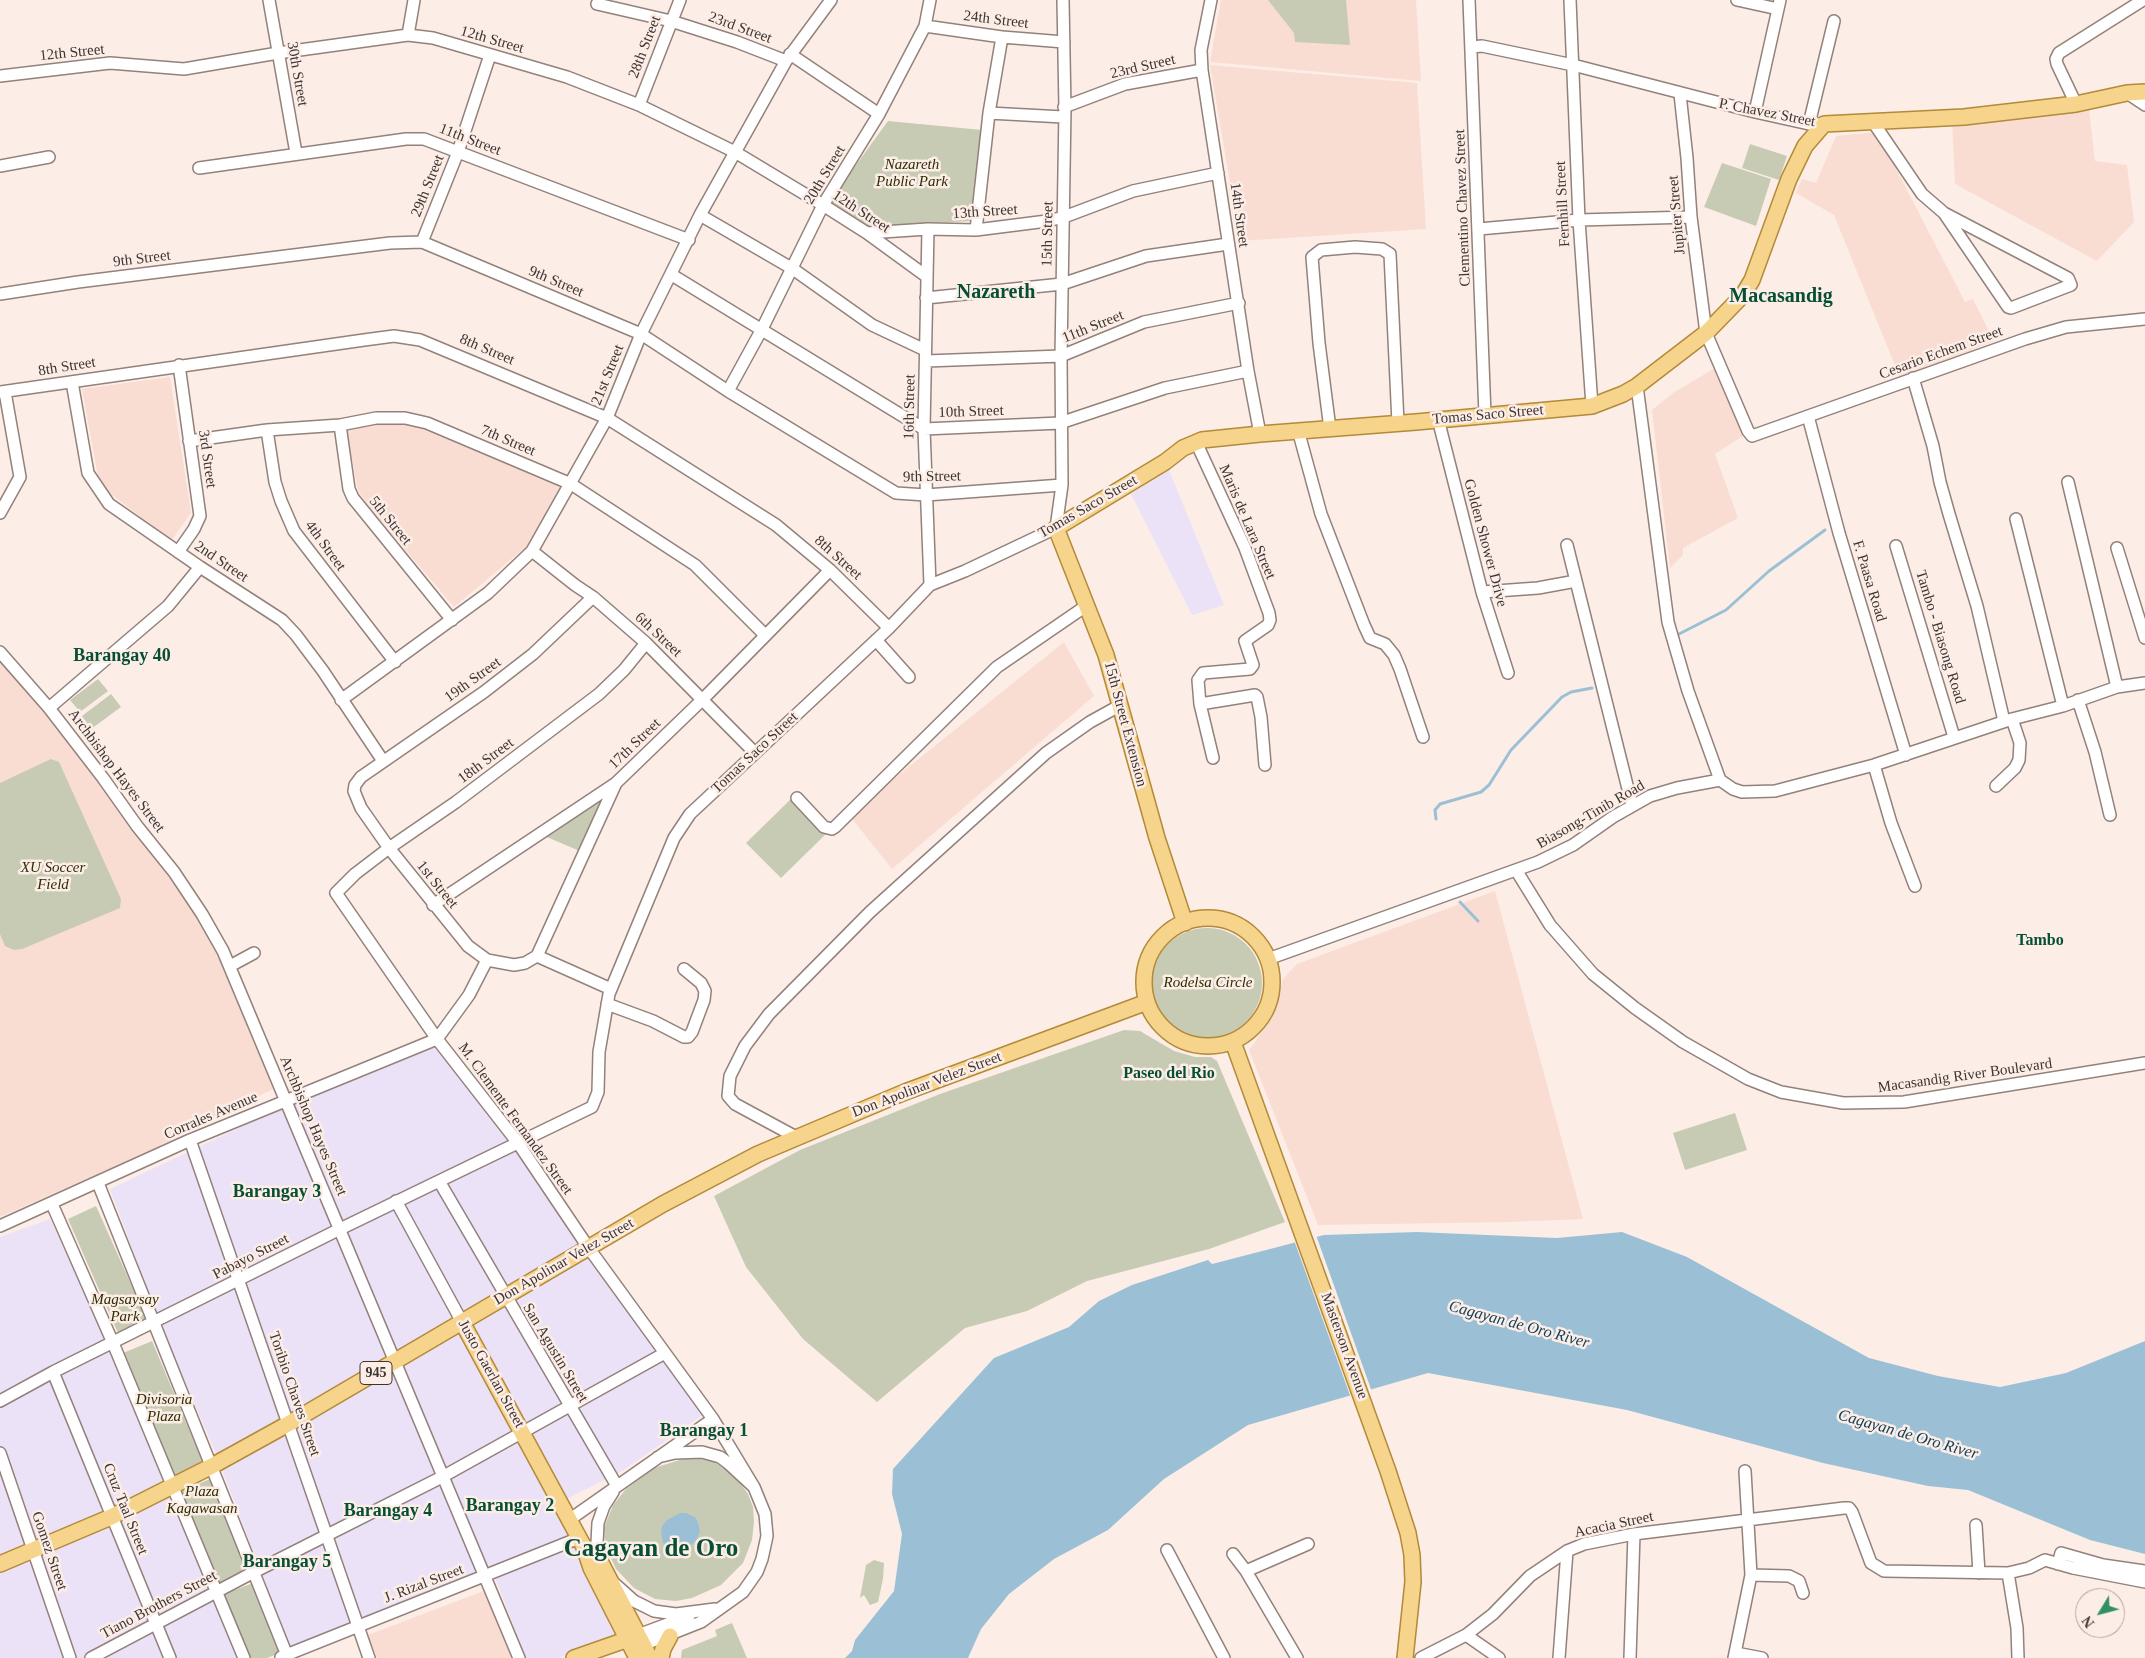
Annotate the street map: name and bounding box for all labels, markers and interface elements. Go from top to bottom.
street label: 24th Street [962,7,1030,33]
street label: 23rd Street [706,8,774,48]
street label: 28th Street [625,13,665,81]
street label: 12th Street [458,22,526,58]
street label: 30th Street [282,40,312,108]
street label: 12th Street [39,41,105,65]
street label: 23rd Street [1109,51,1177,83]
street label: P. Chavez Street [1717,95,1817,131]
street label: 11th Street [437,120,503,160]
street label: Clementino Chavez Street [1451,129,1475,287]
street label: 20th Street [800,142,850,208]
street label: 29th Street [407,152,449,220]
park label: Nazareth Public Park [876,156,948,191]
street label: Fernhill Street [1552,160,1574,248]
street label: Jupiter Street [1665,175,1689,255]
street label: 14th Street [1226,181,1252,249]
street label: 12th Street [829,187,893,237]
street label: 13th Street [952,201,1018,223]
street label: 15th Street [1038,201,1058,267]
street label: 9th Street [112,247,172,271]
street label: 9th Street [526,262,586,302]
district label: Nazareth [957,281,1035,305]
district label: Macasandig [1729,285,1833,309]
street label: 11th Street [1060,307,1126,347]
street label: Cesario Echem Street [1877,322,2005,384]
street label: 8th Street [457,330,517,370]
street label: 21st Street [588,342,628,408]
street label: 8th Street [37,354,97,380]
street label: 16th Street [900,374,920,440]
street label: Tomas Saco Street [1432,401,1544,429]
street label: 10th Street [938,402,1004,422]
street label: 7th Street [478,421,538,461]
street label: 3rd Street [194,429,220,489]
street label: Maris de Lara Street [1215,462,1279,582]
street label: 9th Street [903,467,961,487]
street label: Tomas Saco Street [1035,471,1141,543]
street label: Golden Shower Drive [1459,477,1511,609]
street label: 5th Street [365,493,415,549]
street label: 4th Street [301,517,349,575]
street label: 8th Street [810,532,866,584]
street label: 2nd Street [191,537,251,587]
street label: F. Paasa Road [1848,538,1890,624]
street label: Tambo - Biasong Road [1911,568,1969,706]
street label: 6th Street [631,609,685,661]
district label: Barangay 40 [73,645,171,667]
street label: 19th Street [441,653,505,707]
street label: 15th Street Extension [1100,659,1150,789]
street label: Archbishop Hayes Street [64,706,168,836]
street label: Tomas Saco Street [708,708,802,798]
street label: 17th Street [605,715,665,773]
street label: 18th Street [454,734,518,788]
street label: Biasong-Tinib Road [1534,777,1648,853]
street label: 1st Street [412,857,462,913]
park label: XU Soccer Field [21,859,85,894]
district label: Tambo [2016,931,2064,951]
park label: Rodelsa Circle [1163,974,1253,992]
street label: M. Clemente Fernandez Street [454,1040,576,1198]
street label: Don Apolinar Velez Street [850,1048,1004,1122]
street label: Archbishop Hayes Street [275,1053,351,1199]
street label: Macasandig River Boulevard [1877,1055,2053,1097]
district label: Paseo del Rio [1123,1064,1215,1084]
street label: Corrales Avenue [161,1088,261,1144]
district label: Barangay 3 [233,1181,321,1203]
street label: Don Apolinar Velez Street [491,1215,637,1309]
street label: Pabayo Street [210,1230,292,1284]
street label: Masterson Avenue [1316,1290,1372,1402]
park label: Magsaysay Park [91,1291,159,1326]
water label: Cagayan de Oro River [1447,1297,1591,1353]
street label: San Agustin Street [518,1300,592,1406]
street label: Justo Gaerlan Street [454,1317,528,1431]
street label: Toribio Chaves Street [264,1329,324,1459]
road number: 945 [360,1362,392,1385]
park label: Divisoria Plaza [136,1391,192,1426]
water label: Cagayan de Oro River [1836,1406,1980,1464]
district label: Barangay 1 [660,1420,748,1442]
street label: Cruz Taal Street [98,1461,152,1557]
park label: Plaza Kagawasan [167,1483,237,1518]
district label: Barangay 2 [466,1495,554,1517]
district label: Barangay 4 [344,1500,432,1522]
street label: Acacia Street [1573,1508,1655,1542]
street label: Gomez Street [27,1509,71,1593]
district label: Cagayan de Oro [564,1535,738,1565]
district label: Barangay 5 [243,1551,331,1573]
street label: J. Rizal Street [382,1561,466,1607]
street label: Tiano Brothers Street [98,1567,220,1643]
north arrow [2075,1588,2125,1638]
text: N [2079,1613,2097,1630]

